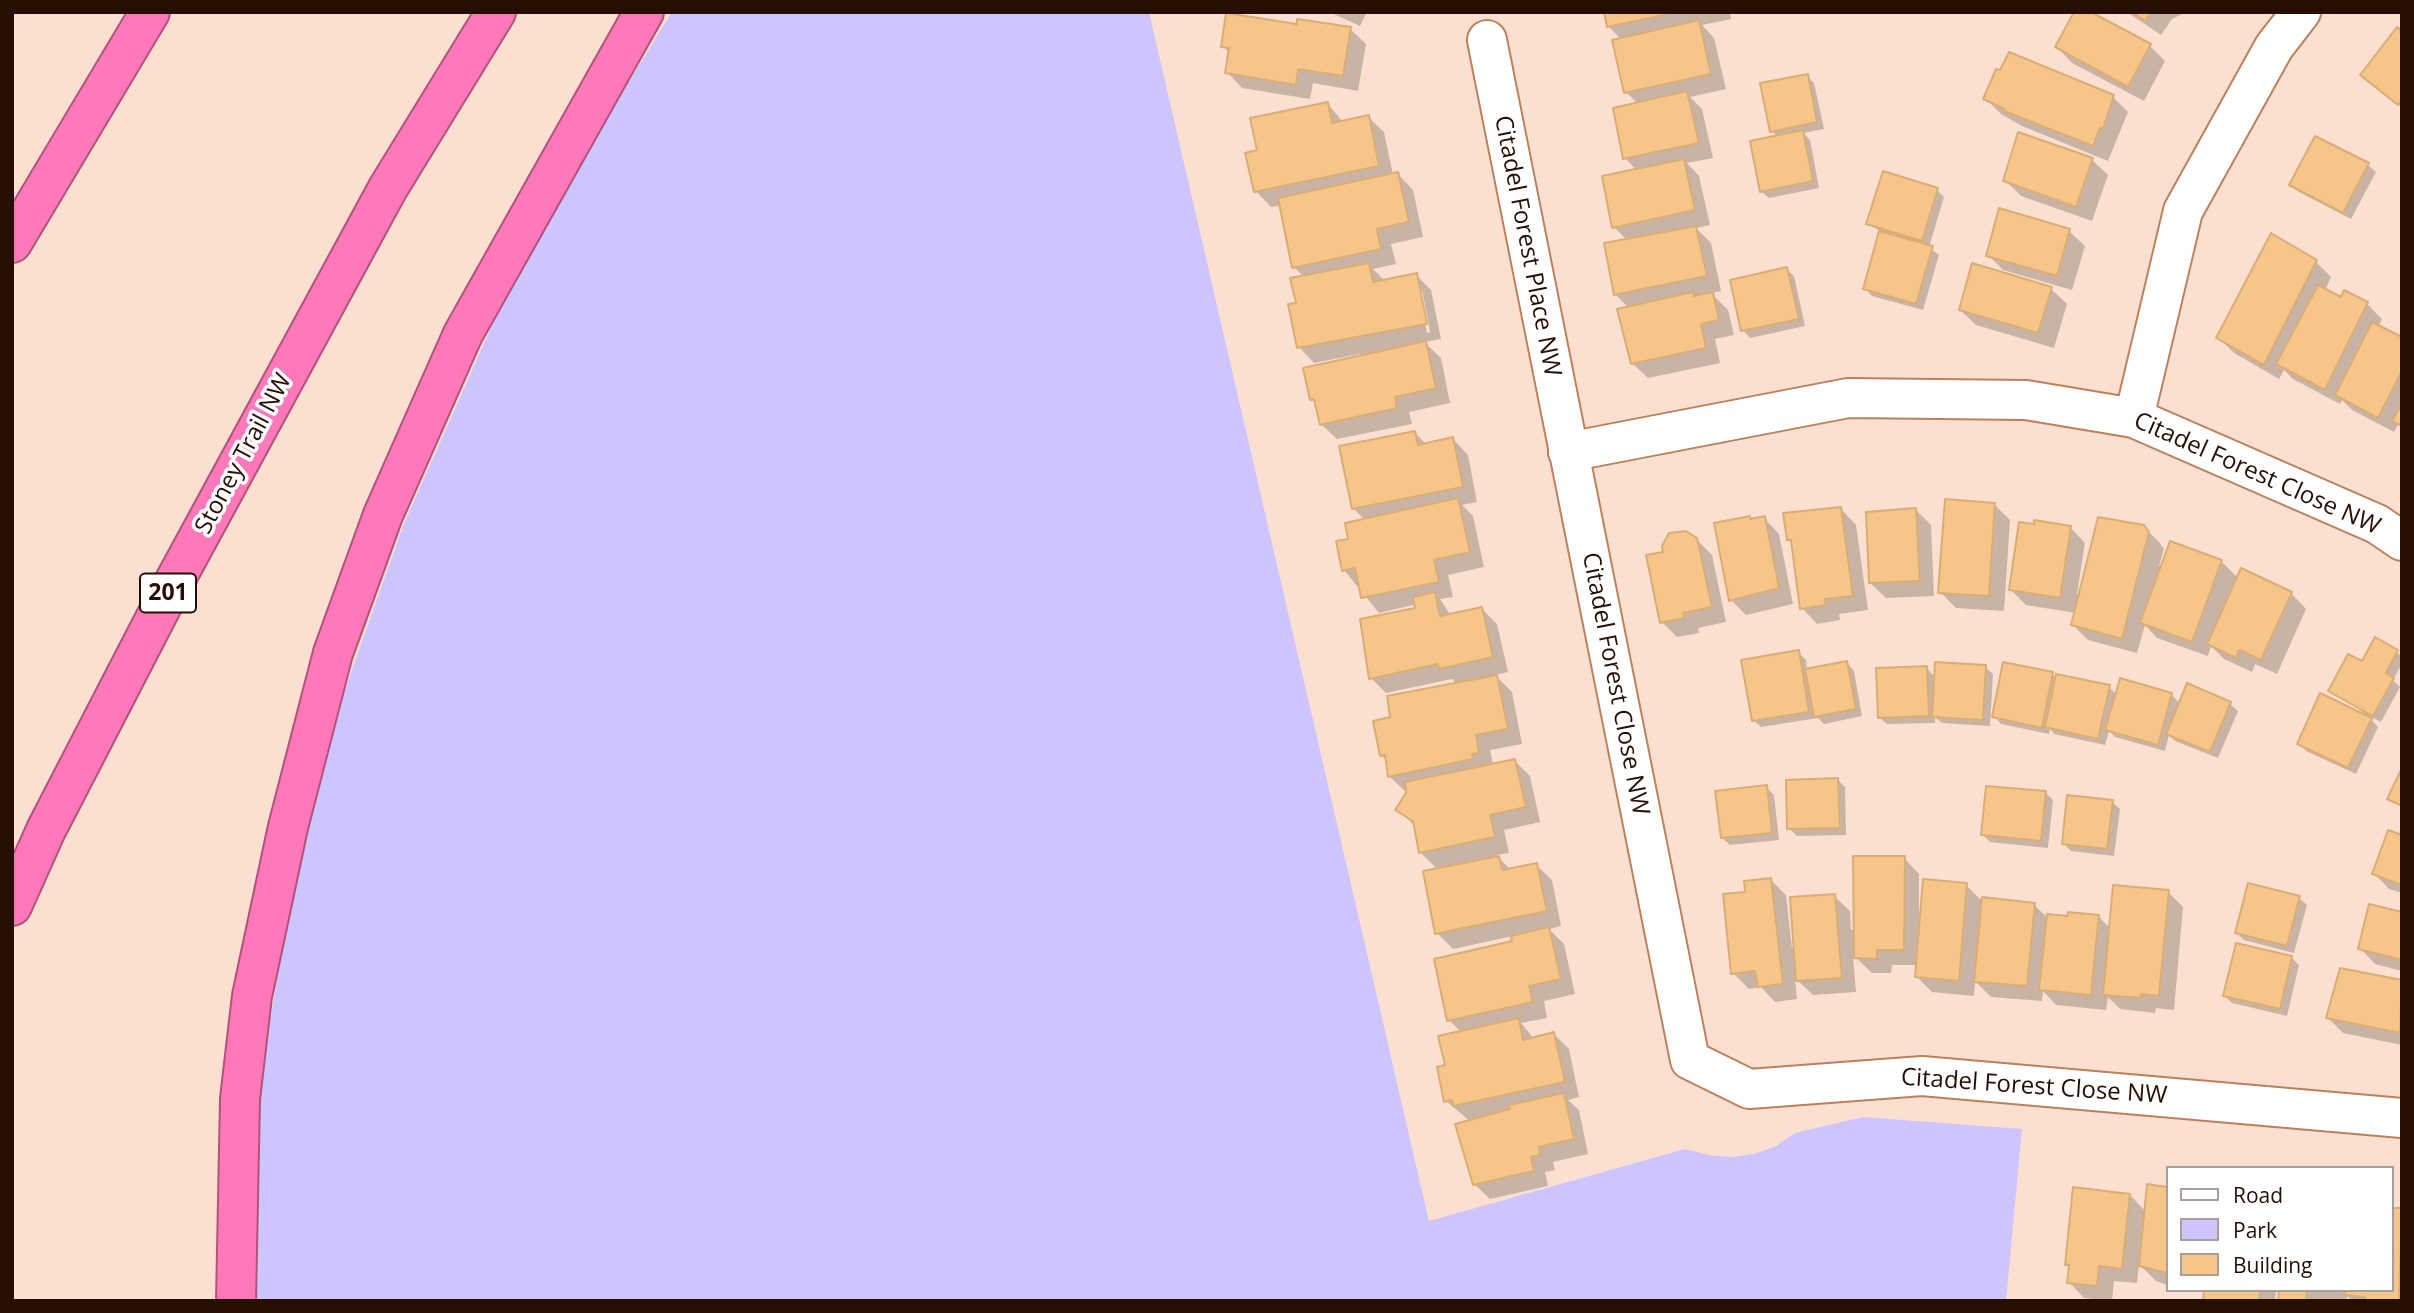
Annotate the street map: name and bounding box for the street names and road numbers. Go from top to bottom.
street label: Citadel Forest Place NW [1488,113,1566,379]
street label: Stoney Trail NW [190,369,298,539]
street label: Citadel Forest Close NW [2129,407,2385,541]
street label: Citadel Forest Close NW [1575,550,1655,818]
road number: 201 [140,573,196,612]
street label: Citadel Forest Close NW [1900,1063,2168,1111]

